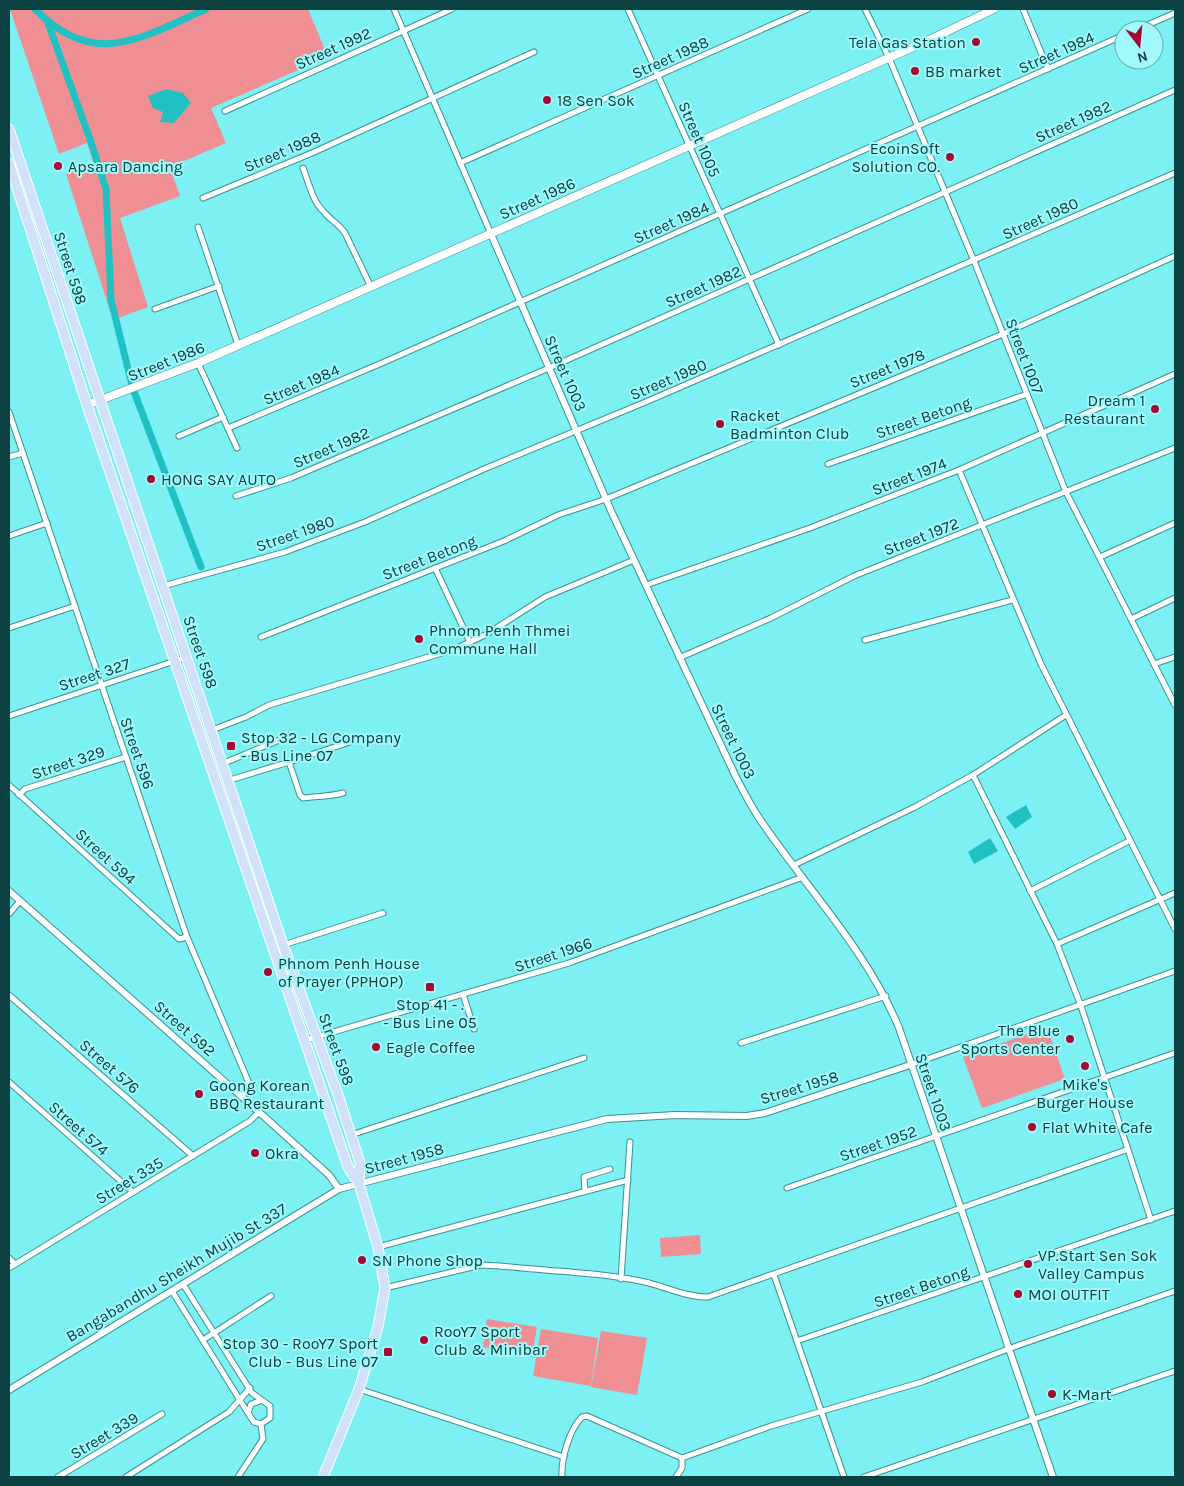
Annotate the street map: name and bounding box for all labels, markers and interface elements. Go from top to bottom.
north arrow [1114,20,1164,70]
street label: Street 1992 [292,23,374,74]
street label: Street 1984 [1015,27,1097,78]
street label: Street 1988 [629,32,712,83]
place label: Tela Gas Station [849,33,966,52]
marker: Tela Gas Station [970,36,982,48]
text: N [1135,47,1150,67]
place label: BB market [925,62,1002,81]
marker: BB market [909,65,921,77]
place label: 18 Sen Sok [557,91,635,110]
marker: 18 Sen Sok [541,94,553,106]
street label: Street 1982 [1032,96,1114,147]
street label: Street 1005 [674,98,725,180]
street label: Street 1988 [241,127,324,176]
place label: EcoinSoft Solution CO. [851,139,940,176]
marker: EcoinSoft Solution CO. [944,151,956,163]
place label: Apsara Dancing [68,157,183,176]
marker: Apsara Dancing [52,160,64,172]
street label: Street 1986 [496,173,578,224]
street label: Street 1980 [999,193,1081,244]
street label: Street 1984 [630,197,712,248]
street label: Street 598 [50,229,91,307]
street label: Street 1982 [662,261,744,312]
street label: Street 1007 [1001,316,1048,397]
street label: Street 1003 [540,332,591,414]
street label: Street 1986 [125,337,207,385]
street label: Street 1978 [847,345,928,392]
street label: Street 1980 [627,355,709,404]
street label: Street 1984 [260,360,342,409]
place label: Dream 1 Restaurant [1064,391,1145,428]
street label: Street Betong [873,392,973,443]
marker: Dream 1 Restaurant [1149,403,1161,415]
place label: Racket Badminton Club [730,406,849,443]
marker: Racket Badminton Club [714,418,726,430]
street label: Street 1982 [290,423,372,472]
street label: Street 1974 [869,453,949,499]
place label: HONG SAY AUTO [161,470,276,489]
marker: HONG SAY AUTO [145,473,157,485]
street label: Street 1980 [253,511,337,556]
street label: Street 1972 [881,513,961,560]
street label: Street Betong [379,531,479,584]
street label: Street 598 [179,613,222,691]
place label: Phnom Penh Thmei Commune Hall [429,621,570,658]
marker: Phnom Penh Thmei Commune Hall [413,633,425,645]
street label: Street 327 [56,654,133,695]
street label: Street 1003 [707,700,760,782]
street label: Street 596 [116,715,159,792]
place label: Stop 32 - LG Company - Bus Line 07 [241,728,401,765]
marker: Stop 32 - LG Company - Bus Line 07 [225,740,237,752]
street label: Street 329 [29,742,107,783]
street label: Street 594 [71,824,140,889]
street label: Street 1966 [512,933,594,976]
place label: Phnom Penh House of Prayer (PPHOP) [278,954,420,991]
marker: Phnom Penh House of Prayer (PPHOP) [262,966,274,978]
marker: Stop 41 - . - Bus Line 05 [424,981,436,993]
place label: Stop 41 - . - Bus Line 05 [383,995,477,1032]
street label: Street 592 [150,997,219,1060]
street label: Street 598 [315,1010,358,1088]
place label: The Blue Sports Center [961,1021,1060,1058]
marker: The Blue Sports Center [1064,1033,1076,1045]
street label: Street 576 [76,1035,144,1098]
place label: Eagle Coffee [386,1038,475,1057]
marker: Eagle Coffee [370,1041,382,1053]
street label: Street 1003 [911,1051,956,1134]
marker: Mike's Burger House [1079,1060,1091,1072]
street label: Street 1958 [758,1067,841,1108]
place label: Mike's Burger House [1036,1075,1134,1112]
place label: Goong Korean BBQ Restaurant [209,1076,324,1113]
marker: Goong Korean BBQ Restaurant [193,1088,205,1100]
street label: Street 574 [45,1097,113,1160]
place label: Flat White Cafe [1042,1118,1153,1137]
street label: Street 1952 [837,1121,919,1166]
marker: Flat White Cafe [1026,1121,1038,1133]
street label: Street 1958 [362,1139,446,1178]
place label: Okra [265,1144,299,1163]
marker: Okra [249,1147,261,1159]
street label: Street 335 [92,1153,167,1208]
street label: Bangabandhu Sheikh Mujib St 337 [63,1199,290,1346]
place label: VP.Start Sen Sok Valley Campus [1038,1246,1158,1283]
place label: SN Phone Shop [372,1251,483,1270]
marker: SN Phone Shop [356,1254,368,1266]
marker: VP.Start Sen Sok Valley Campus [1022,1258,1034,1270]
street label: Street Betong [871,1261,971,1312]
place label: MOI OUTFIT [1028,1285,1110,1304]
marker: MOI OUTFIT [1012,1288,1024,1300]
place label: RooY7 Sport Club & Minibar [434,1322,547,1359]
place label: Stop 30 - RooY7 Sport Club - Bus Line 07 [222,1334,378,1371]
marker: RooY7 Sport Club & Minibar [418,1334,430,1346]
marker: Stop 30 - RooY7 Sport Club - Bus Line 07 [382,1346,394,1358]
place label: K-Mart [1062,1385,1111,1404]
marker: K-Mart [1046,1388,1058,1400]
street label: Street 339 [67,1408,142,1463]

